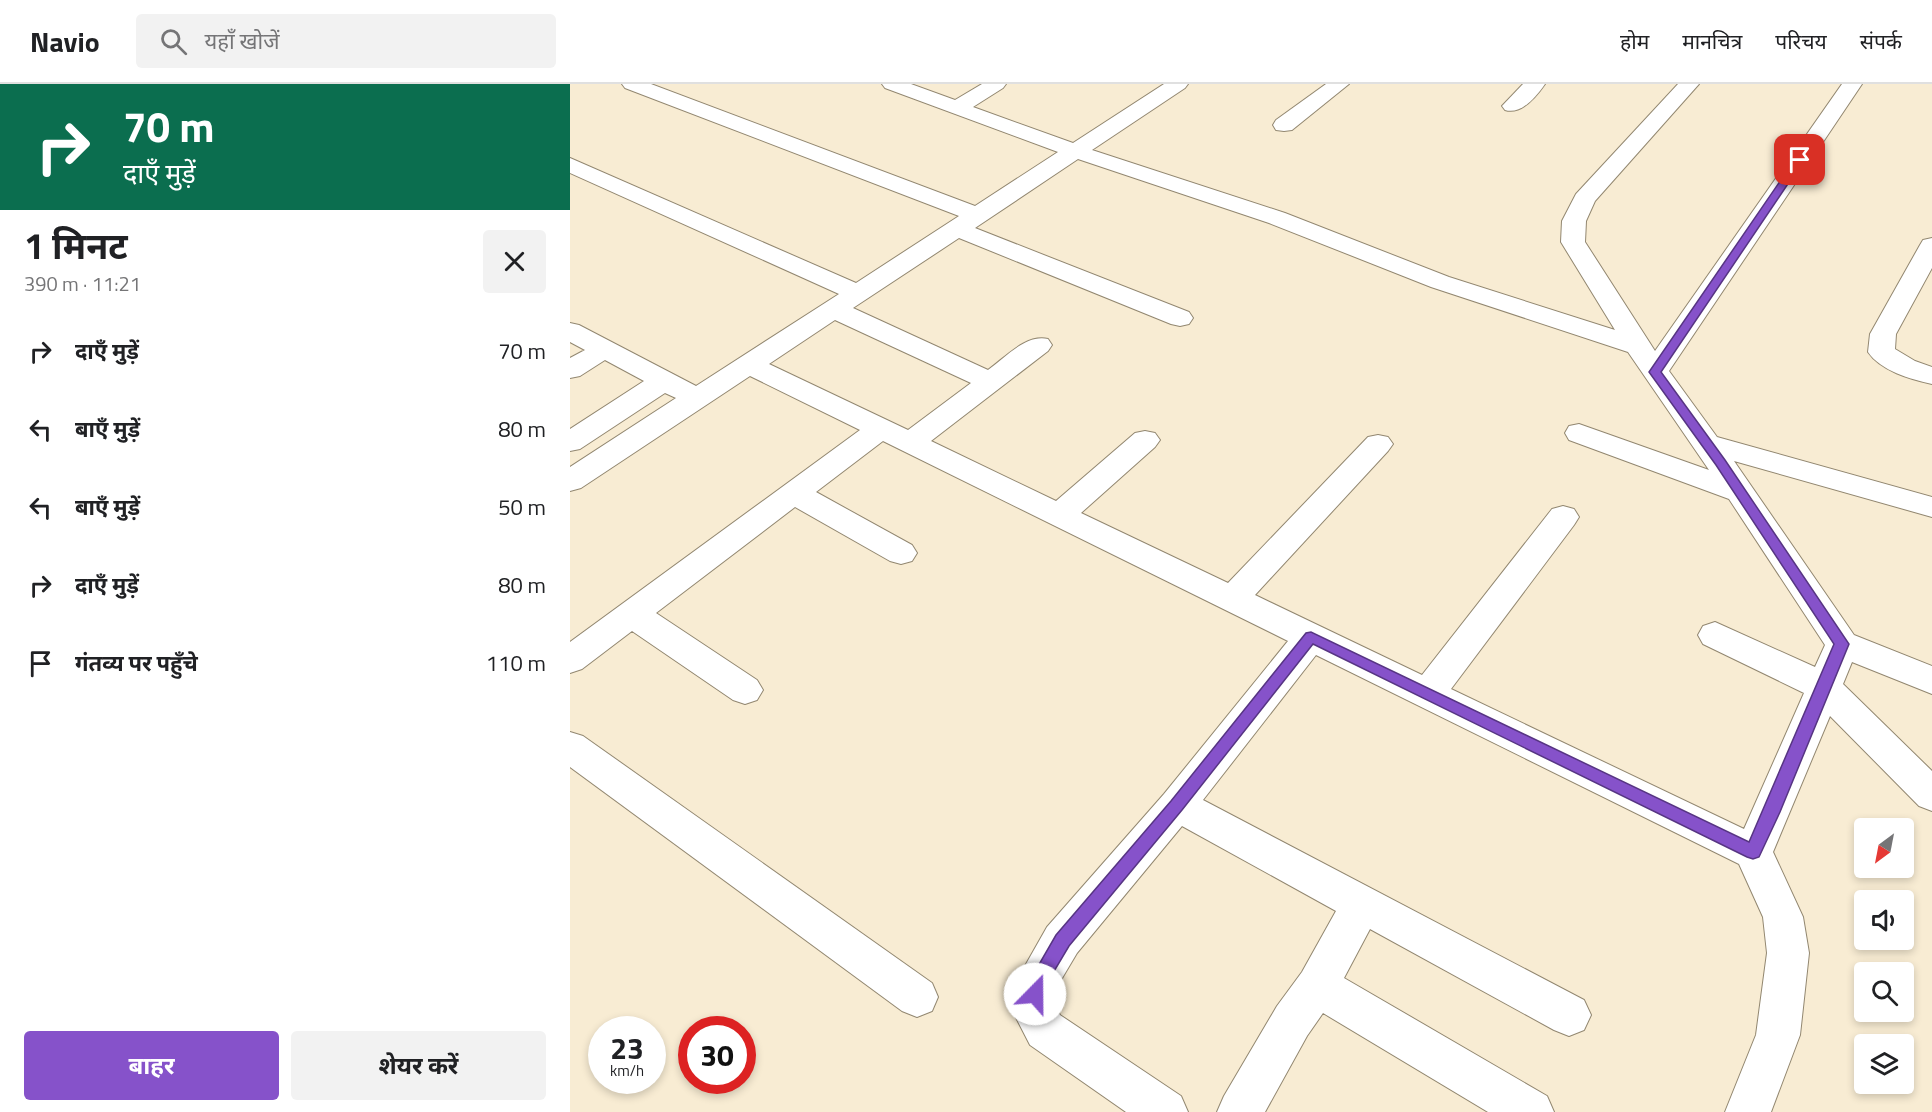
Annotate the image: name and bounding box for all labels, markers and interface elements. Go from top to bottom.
search box [136,14,556,68]
text: Navio [30,20,100,63]
text: यहाँ खोजें [205,24,280,58]
icon: search [157,25,190,58]
text: होम [1620,25,1649,57]
text: मानचित्र [1682,25,1742,57]
text: परिचय [1775,25,1827,57]
text: संपर्क [1860,25,1902,57]
text: 70 m [123,94,215,158]
icon: right [24,108,102,186]
pin [1774,134,1825,185]
icon: arrive [1783,143,1816,176]
text: दाएँ मुड़ें [123,152,196,193]
text: 1 मिनट [24,218,128,273]
button: close [483,230,546,293]
text: 390 m · 11:21 [24,268,141,299]
text: दाएँ मुड़ें [75,334,139,368]
text: 70 m [498,334,546,368]
icon: right [24,335,57,368]
text: बाएँ मुड़ें [75,412,140,446]
text: 80 m [498,412,546,446]
icon: left [24,413,57,446]
text: बाएँ मुड़ें [75,490,140,524]
text: 50 m [498,490,546,524]
icon: left [24,491,57,524]
text: दाएँ मुड़ें [75,568,139,602]
text: 80 m [498,568,546,602]
icon: right [24,569,57,602]
text: गंतव्य पर पहुँचे [75,646,198,680]
text: 110 m [486,646,546,680]
icon: arrive [24,647,57,680]
north arrow [1854,818,1914,878]
map controls [1854,818,1914,1094]
button: sound [1854,890,1914,950]
position arrow [1003,962,1067,1026]
button: search [1854,962,1914,1022]
speed limit sign: 30 [678,1016,756,1094]
text: 23 [610,1025,644,1071]
button: बाहर [24,1031,279,1100]
button: शेयर करें [291,1031,546,1100]
button: layers [1854,1034,1914,1094]
text: km/h [610,1059,644,1082]

